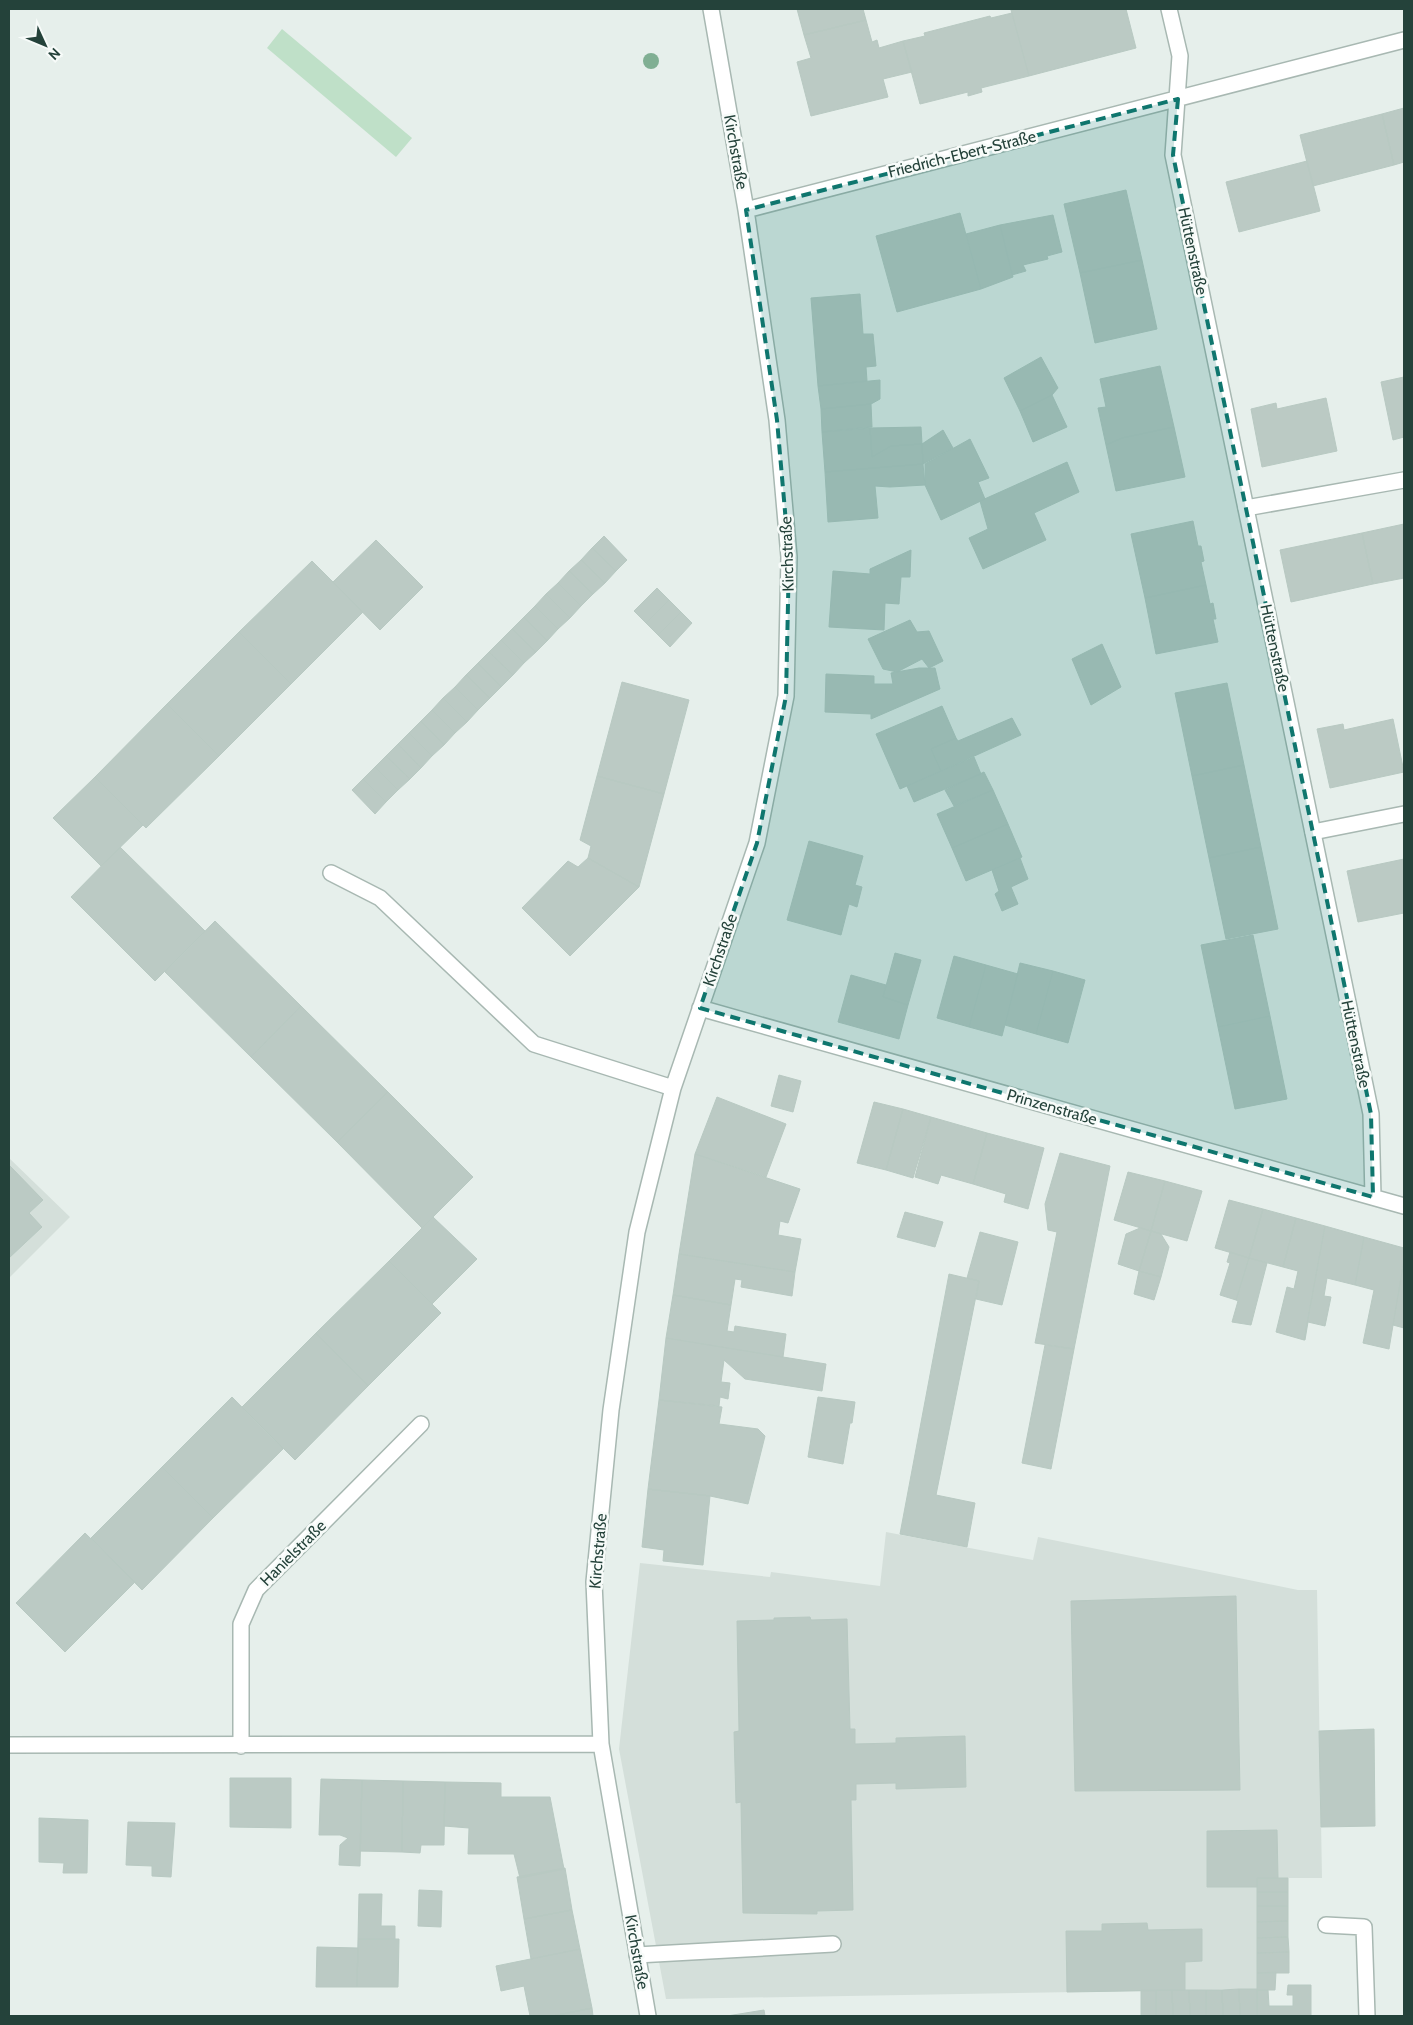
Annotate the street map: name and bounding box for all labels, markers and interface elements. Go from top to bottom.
north arrow [20,20,70,70]
text: N [44,44,64,64]
street label: Kirchstraße [720,113,752,191]
street label: Friedrich-Ebert-Straße [886,126,1038,182]
street label: Hüttenstraße [1174,205,1212,297]
street label: Kirchstraße [776,516,798,592]
street label: Hüttenstraße [1256,602,1294,694]
street label: Kirchstraße [699,911,741,989]
street label: Hüttenstraße [1337,998,1375,1090]
street label: Prinzenstraße [1005,1085,1099,1129]
street label: Kirchstraße [585,1513,611,1589]
street label: Hanielstraße [256,1516,330,1590]
street label: Kirchstraße [621,1913,653,1991]

